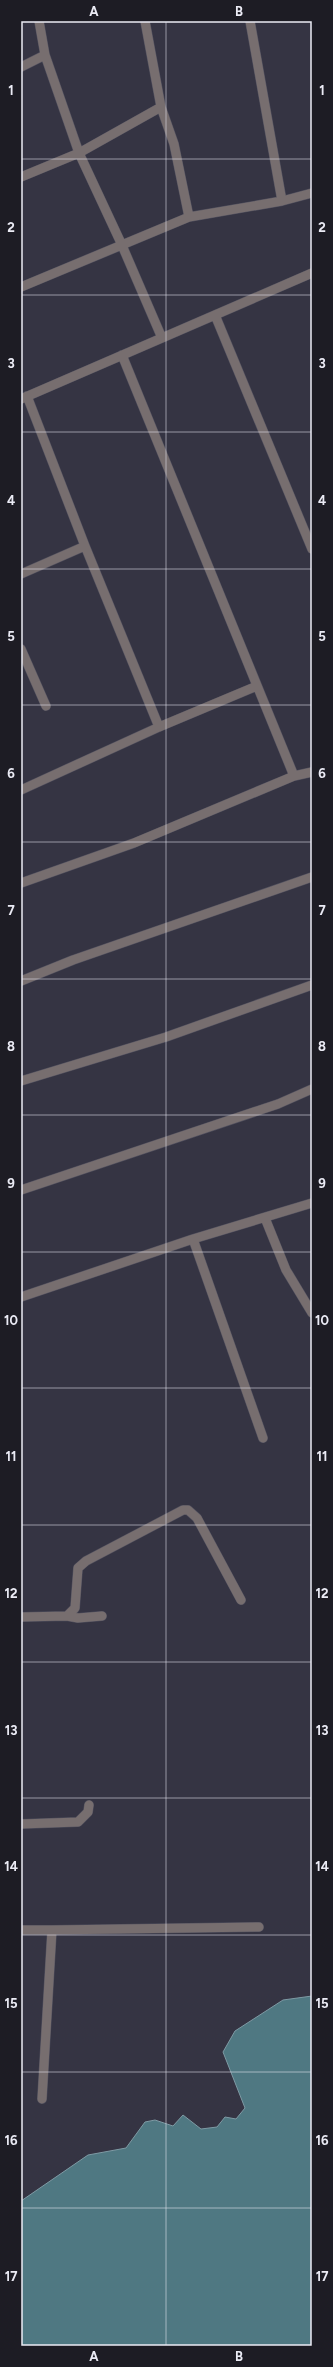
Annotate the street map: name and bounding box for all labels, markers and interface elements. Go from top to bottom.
text: A [89,4,99,19]
text: B [235,4,243,19]
text: 1 [8,83,14,98]
text: 1 [319,83,325,98]
text: 2 [7,220,15,235]
text: 2 [318,220,326,235]
text: 3 [7,356,15,371]
text: 3 [318,356,326,371]
text: 4 [7,493,15,508]
text: 4 [318,493,326,508]
text: 5 [7,629,15,644]
text: 5 [318,629,326,644]
text: 6 [7,766,15,781]
text: 6 [318,766,326,781]
text: 7 [7,903,15,918]
text: 7 [318,903,326,918]
text: 8 [7,1039,15,1054]
text: 8 [318,1039,326,1054]
text: 9 [7,1176,15,1191]
text: 9 [318,1176,326,1191]
text: 10 [4,1313,18,1328]
text: 10 [315,1313,329,1328]
text: 11 [6,1449,16,1464]
text: 11 [317,1449,327,1464]
text: 12 [4,1586,18,1601]
text: 12 [315,1586,329,1601]
text: 13 [5,1723,17,1738]
text: 13 [316,1723,328,1738]
text: 14 [4,1859,18,1874]
text: 14 [315,1859,329,1874]
text: 15 [4,1996,18,2011]
text: 15 [315,1996,329,2011]
text: 16 [4,2133,18,2148]
text: 16 [315,2133,329,2148]
text: 17 [5,2269,17,2284]
text: 17 [316,2269,328,2284]
text: A [89,2349,99,2364]
text: B [235,2349,243,2364]

